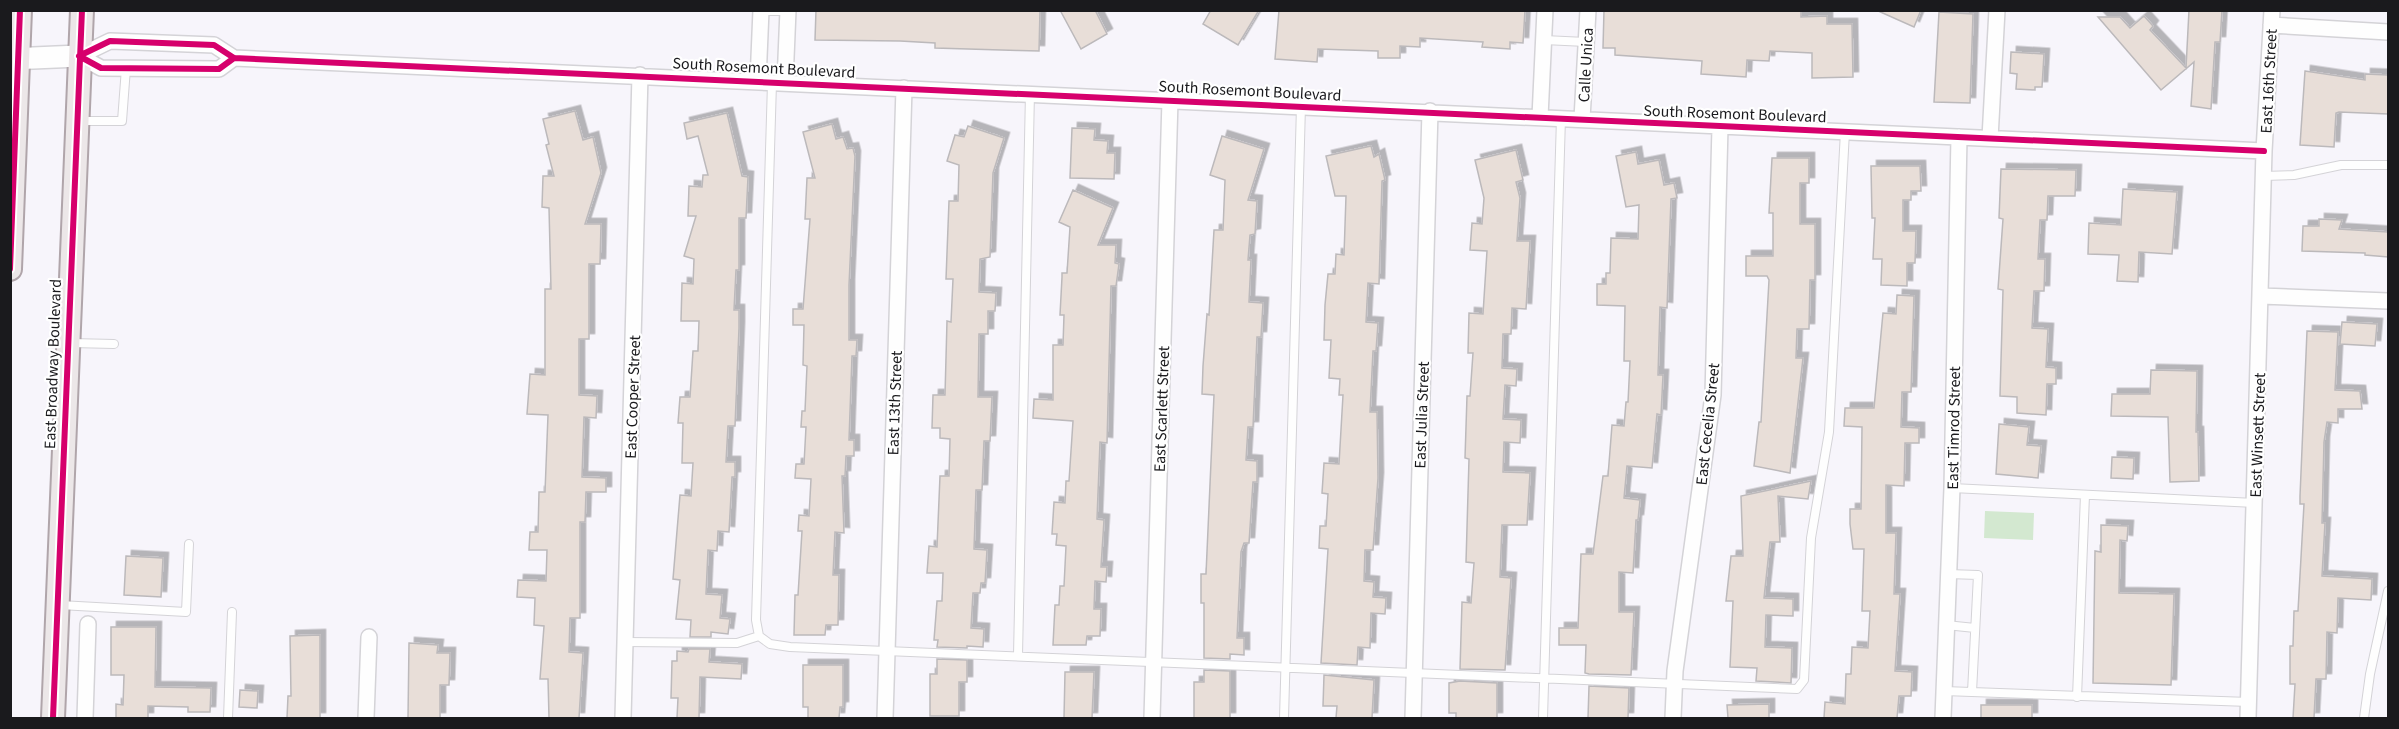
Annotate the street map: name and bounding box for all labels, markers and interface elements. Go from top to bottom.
street label: Calle Unica [1573,27,1599,103]
street label: East 16th Street [2255,28,2283,134]
street label: South Rosemont Boulevard [672,52,856,84]
street label: South Rosemont Boulevard [1158,75,1342,107]
street label: South Rosemont Boulevard [1643,100,1827,128]
street label: East Broadway Boulevard [39,279,67,449]
street label: East Cooper Street [620,334,646,459]
street label: East Scarlett Street [1149,345,1175,473]
street label: East 13th Street [882,350,908,456]
street label: East Julia Street [1409,360,1435,469]
street label: East Cecelia Street [1691,361,1725,486]
street label: East Timrod Street [1942,365,1966,490]
street label: East Winsett Street [2245,372,2271,498]

